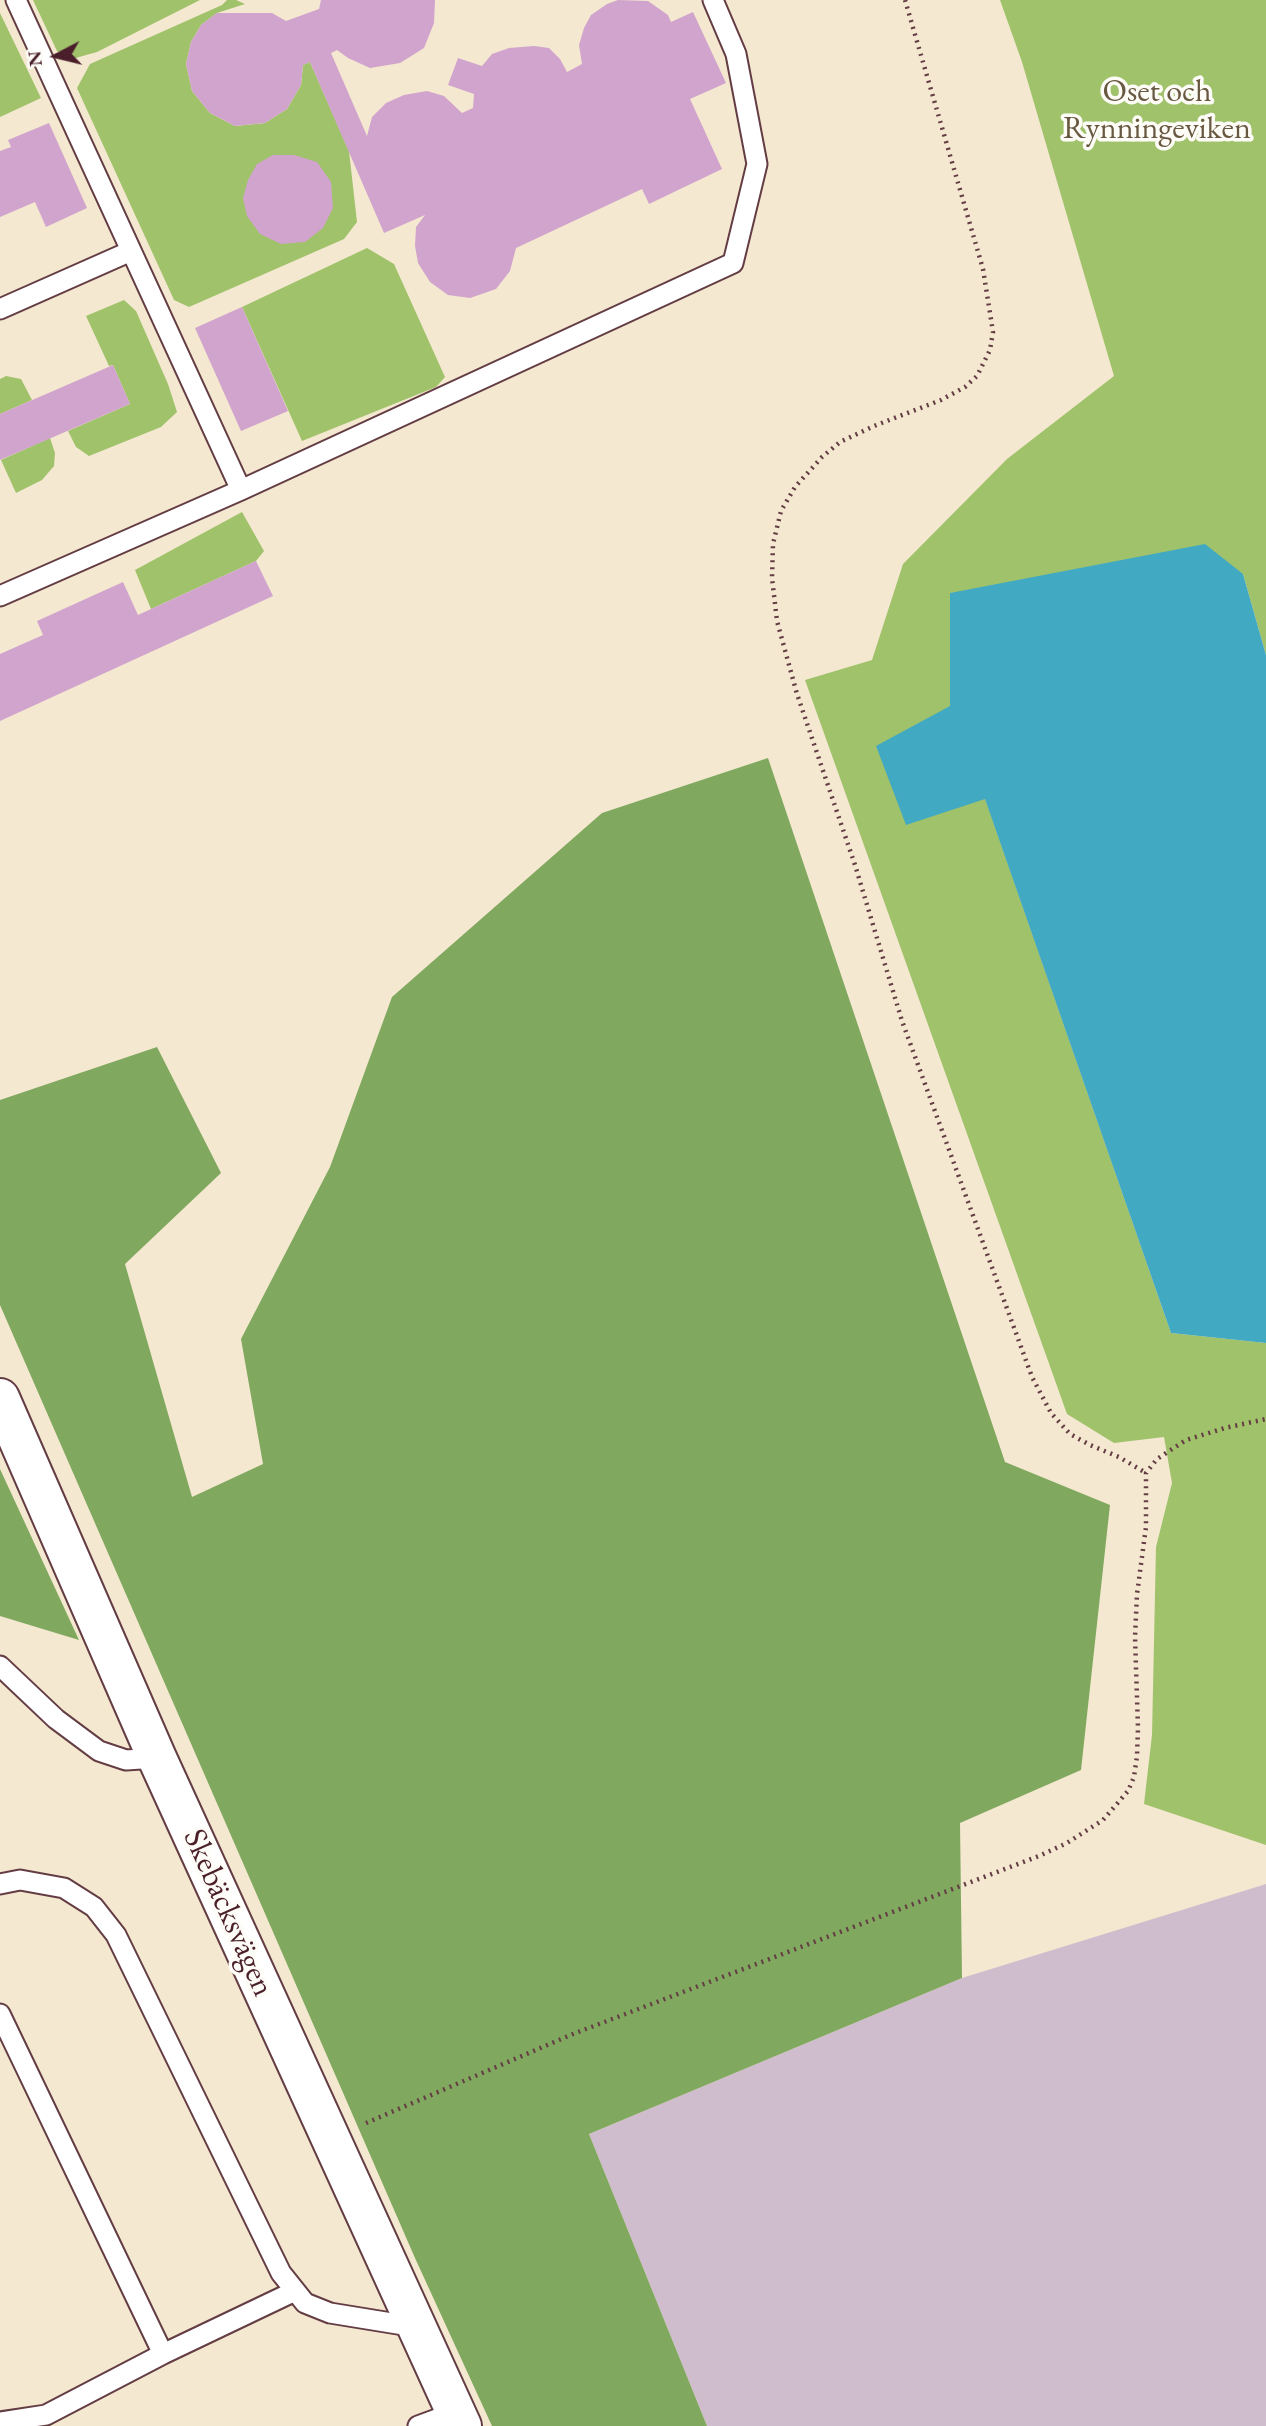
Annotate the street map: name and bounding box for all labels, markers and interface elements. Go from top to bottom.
north arrow [21,21,91,91]
text: N [21,49,48,68]
park label: Oset och Rynningeviken [1063,73,1251,148]
street label: Skebäcksvägen [174,1823,282,2003]

